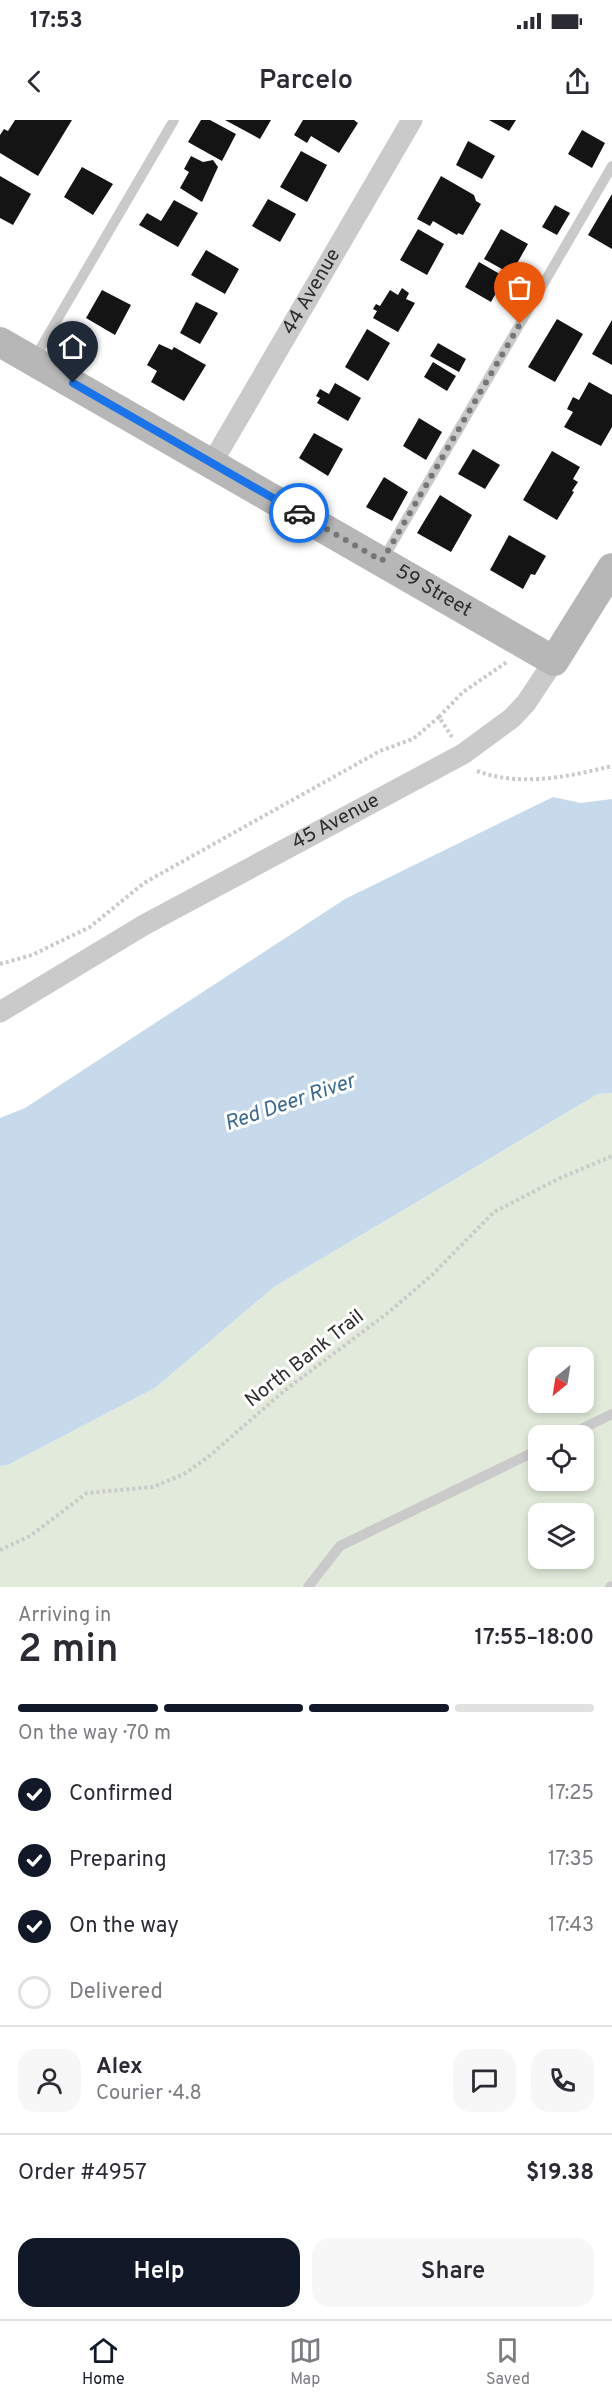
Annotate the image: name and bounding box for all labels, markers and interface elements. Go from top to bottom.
text: 17:53 [30,8,83,35]
text: Parcelo [259,64,353,98]
icon: back [18,65,51,98]
icon: share [561,65,594,98]
street label: 44 Avenue [276,244,347,340]
pin [494,262,545,324]
icon: bag [503,271,536,304]
pin [47,321,98,383]
icon: home [56,330,89,363]
courier [269,483,329,543]
icon: car [283,497,316,530]
street label: 59 Street [390,559,476,624]
street label: 45 Avenue [288,788,384,856]
water label: Red Deer River [221,1067,361,1138]
street label: North Bank Trail [240,1304,370,1414]
north arrow [528,1347,594,1413]
map controls [528,1347,594,1569]
button: locate [528,1425,594,1491]
button: layers [528,1503,594,1569]
text: Arriving in [18,1603,111,1629]
text: 17:55–18:00 [474,1625,594,1652]
text: 2 min [18,1627,119,1676]
text: On the way · 70 m [18,1721,171,1747]
icon: check [18,1778,51,1811]
text: Confirmed [69,1781,173,1808]
text: 17:25 [548,1781,594,1807]
icon: check [18,1844,51,1877]
text: Preparing [69,1847,167,1874]
text: 17:35 [548,1847,594,1873]
icon: check [18,1910,51,1943]
text: On the way [69,1913,179,1940]
text: 17:43 [548,1913,594,1939]
text: Delivered [69,1979,163,2006]
button: person [18,2049,81,2112]
button: chat [453,2049,516,2112]
button: phone [531,2049,594,2112]
text: Alex [96,2054,143,2081]
text: Courier · 4.8 [96,2081,202,2107]
text: Order #4957 [18,2160,147,2187]
text: $19.38 [526,2160,594,2187]
button: Help [18,2238,300,2307]
button: Share [312,2238,594,2307]
tab: Home [82,2334,125,2390]
tab: Map [289,2334,322,2390]
tab: Saved [486,2334,530,2390]

